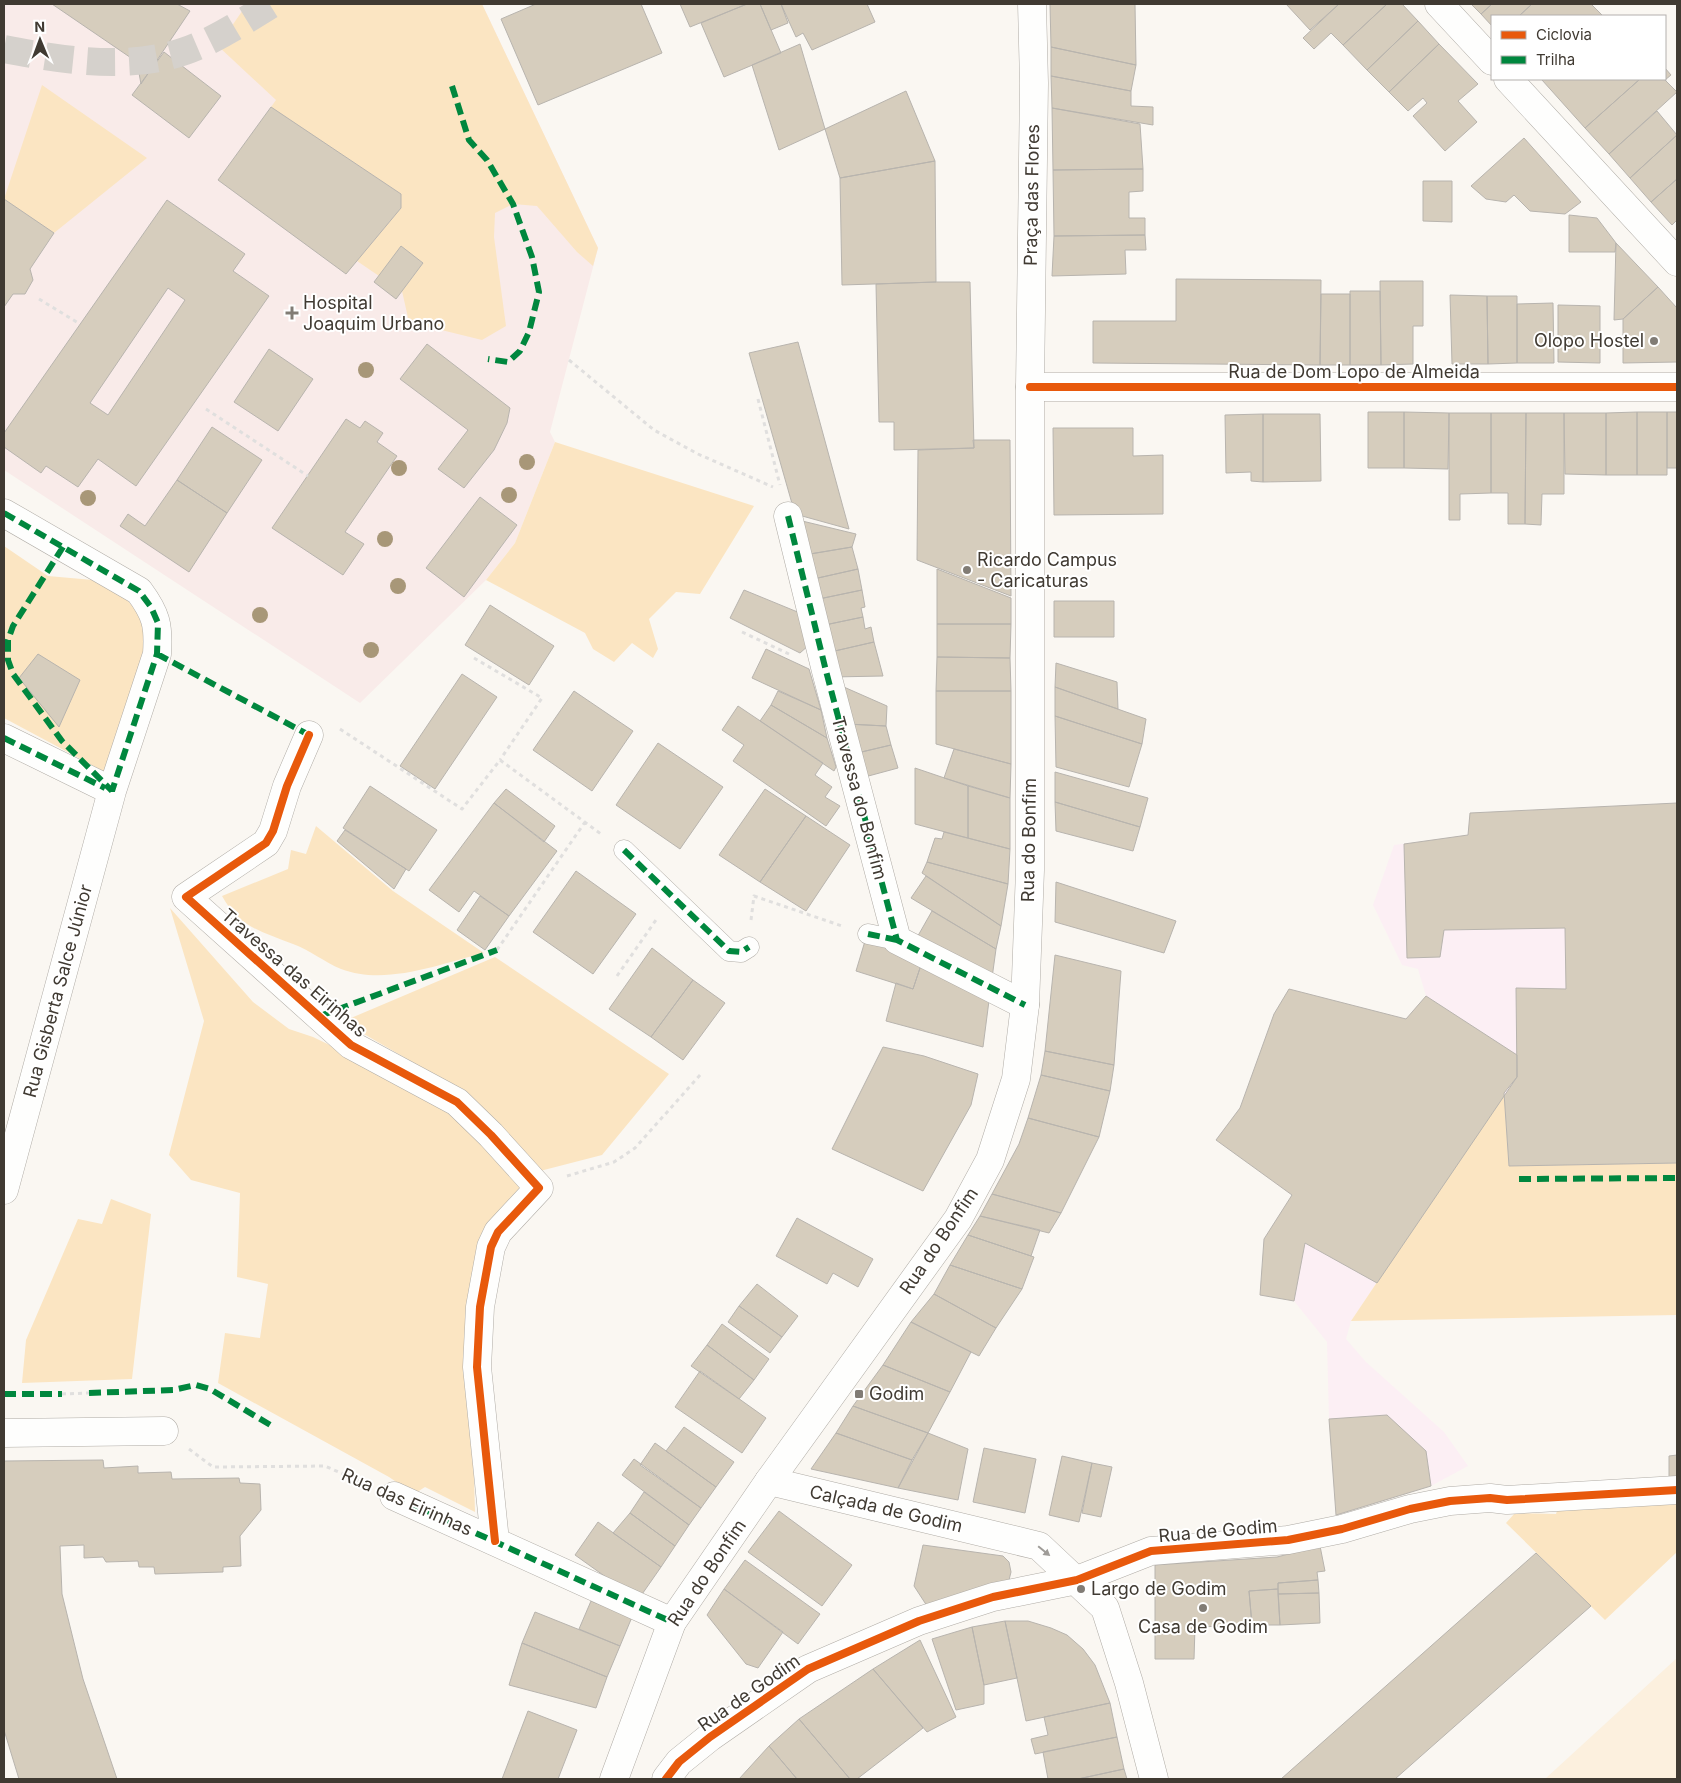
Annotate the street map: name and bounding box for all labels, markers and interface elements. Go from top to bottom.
north arrow [15,15,65,65]
legend [1491,15,1666,80]
text: N [34,18,45,35]
text: Ciclovia [1536,25,1592,44]
text: Trilha [1536,50,1575,69]
street label: Praça das Flores [1020,124,1043,266]
place label: Hospital Joaquim Urbano [303,292,444,334]
marker: Hospital Joaquim Urbano [285,306,299,320]
place label: Olopo Hostel [1534,330,1644,351]
marker: Olopo Hostel [1648,335,1660,347]
street label: Rua de Dom Lopo de Almeida [1228,361,1480,382]
place label: Ricardo Campus - Caricaturas [977,549,1117,591]
marker: Ricardo Campus - Caricaturas [961,564,973,576]
street label: Travessa do Bonfim [828,714,891,882]
street label: Rua do Bonfim [1017,778,1040,902]
street label: Rua Gisberta Salce Júnior [19,882,96,1100]
street label: Travessa das Eirinhas [218,904,371,1041]
street label: Rua do Bonfim [895,1183,982,1298]
place label: Godim [869,1383,924,1404]
marker: Godim [853,1388,865,1400]
street label: Rua das Eirinhas [339,1463,476,1540]
street label: Calçada de Godim [808,1481,965,1536]
street label: Rua do Bonfim [663,1515,750,1630]
street label: Rua de Godim [1158,1515,1278,1546]
one-way arrow [1038,1546,1051,1557]
place label: Largo de Godim [1091,1578,1227,1599]
marker: Largo de Godim [1075,1583,1087,1595]
marker: Casa de Godim [1197,1602,1209,1614]
place label: Casa de Godim [1138,1616,1268,1637]
street label: Rua de Godim [694,1650,804,1735]

